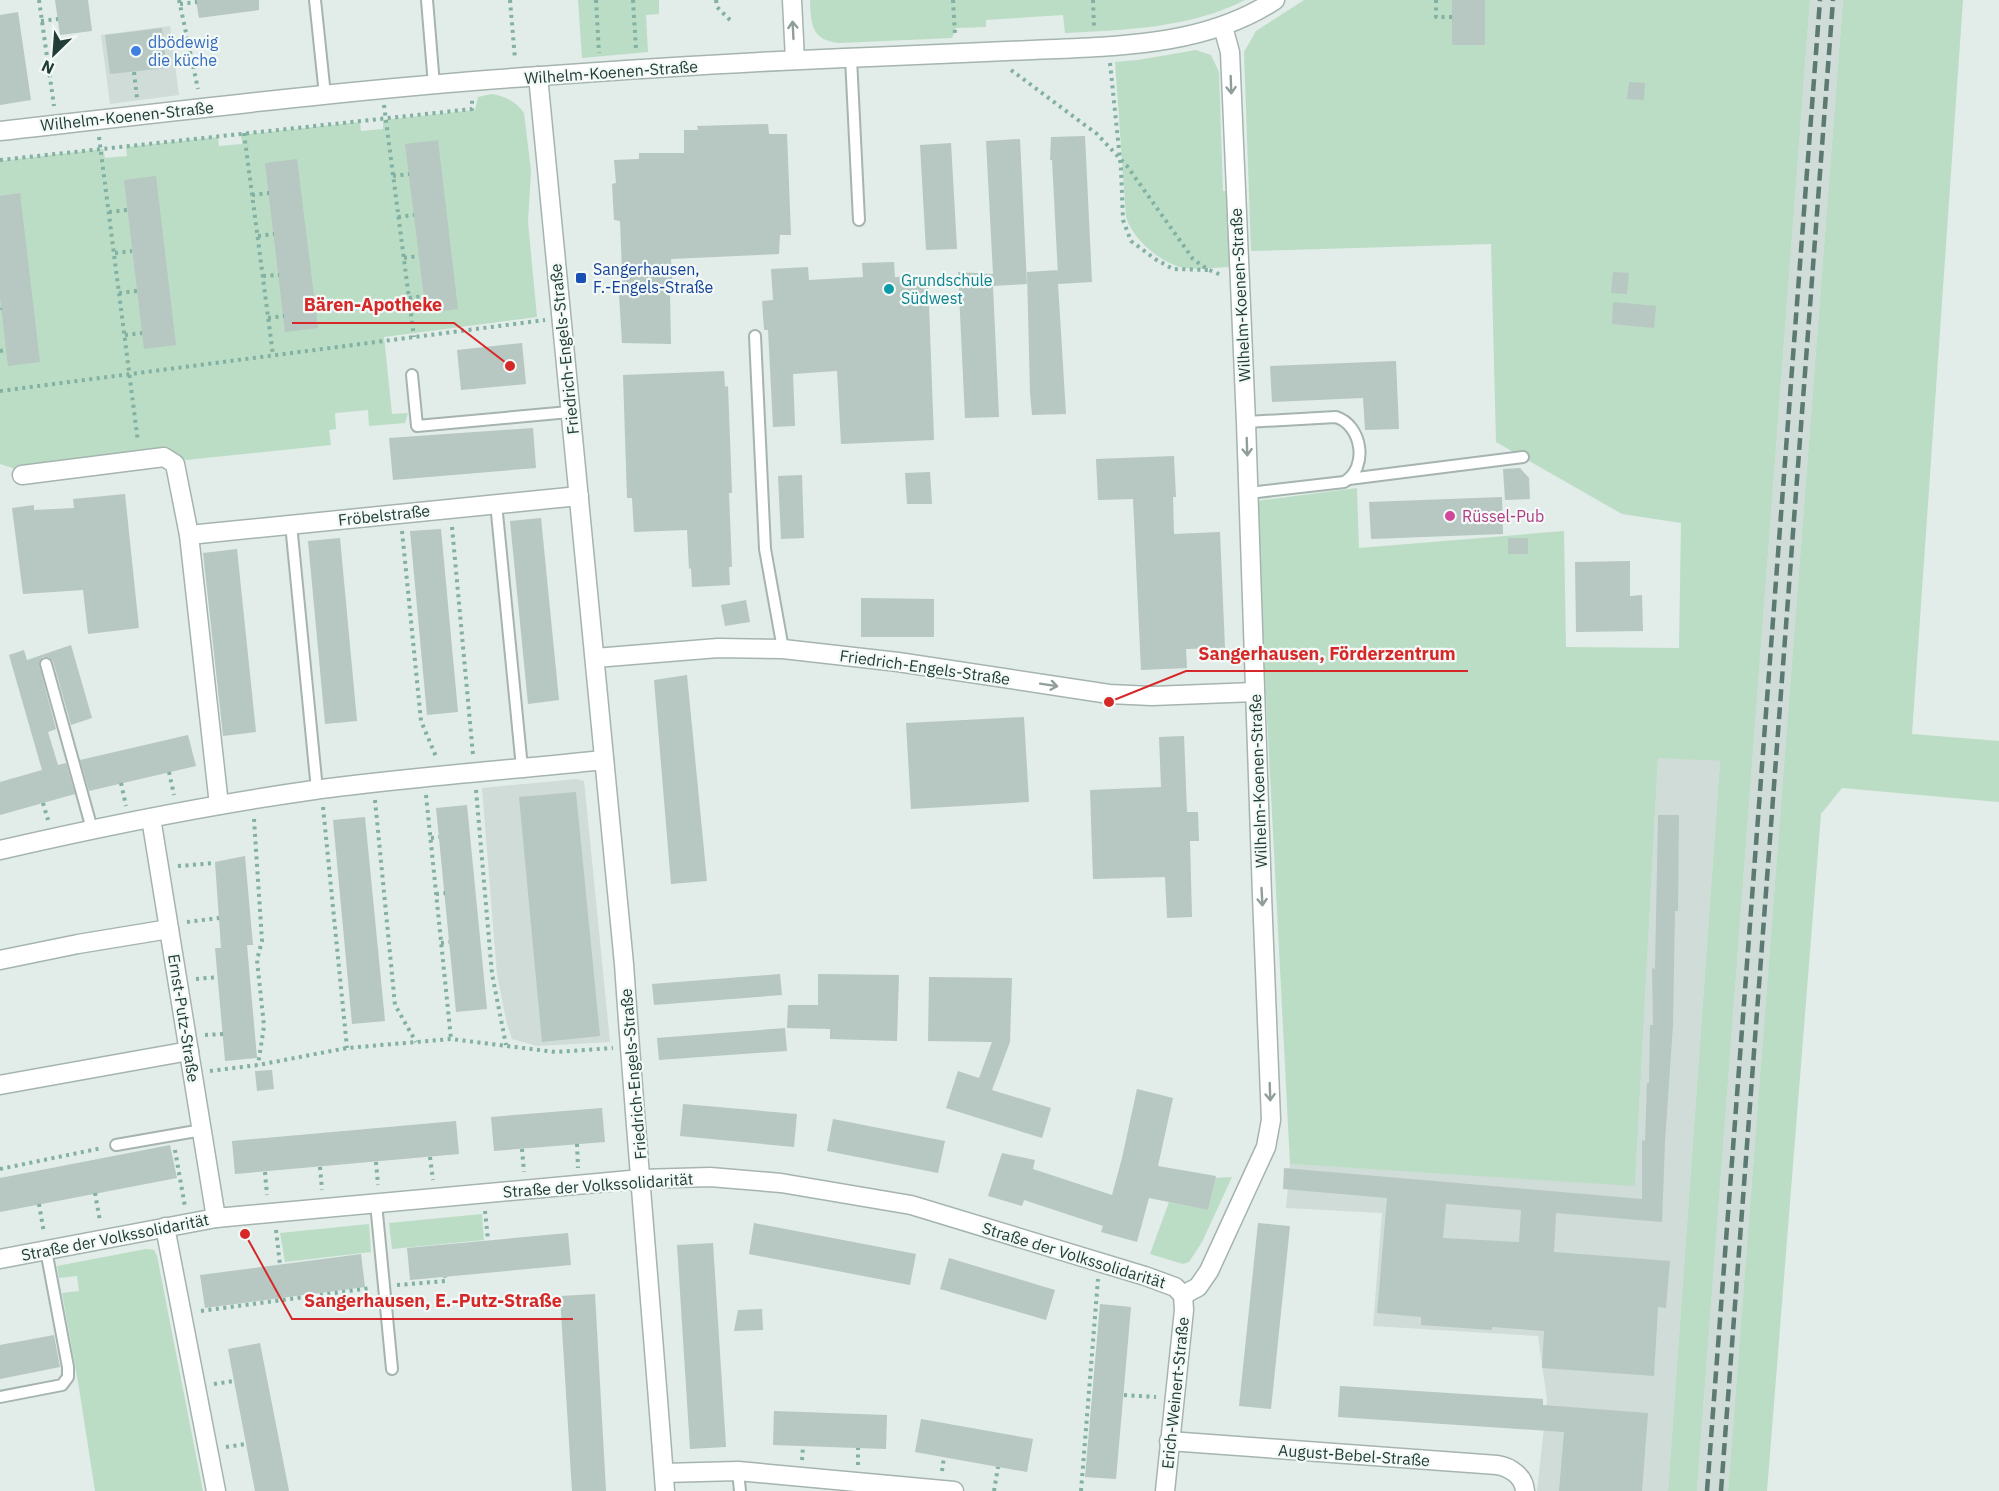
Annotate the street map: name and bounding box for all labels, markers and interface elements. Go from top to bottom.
one-way arrow [788,21,799,41]
north arrow [24,24,84,84]
place label: dbödewig die küche [148,32,219,70]
marker: dbödewig die küche [129,44,143,58]
text: N [38,56,57,79]
street label: Wilhelm-Koenen-Straße [524,56,699,88]
one-way arrow [1226,74,1237,94]
street label: Wilhelm-Koenen-Straße [39,97,215,135]
street label: Wilhelm-Koenen-Straße [1225,207,1255,382]
place label: Sangerhausen, F.-Engels-Straße [593,259,714,297]
street label: Friedrich-Engels-Straße [545,262,583,435]
place label: Grundschule Südwest [901,270,993,308]
marker: Sangerhausen, F.-Engels-Straße [574,271,588,285]
marker: Grundschule Südwest [882,282,896,296]
callout: Bären-Apotheke [292,287,454,323]
text: Bären-Apotheke [304,293,442,316]
one-way arrow [1241,437,1253,457]
street label: Fröbelstraße [337,500,431,530]
place label: Rüssel-Pub [1462,506,1544,526]
marker: Rüssel-Pub [1443,509,1457,523]
callout: Sangerhausen, Förderzentrum [1186,635,1468,671]
text: Sangerhausen, Förderzentrum [1198,642,1456,665]
street label: Friedrich-Engels-Straße [839,645,1012,689]
one-way arrow [1038,680,1058,691]
street label: Wilhelm-Koenen-Straße [1245,693,1271,868]
one-way arrow [1256,887,1267,907]
street label: Ernst-Putz-Straße [164,952,204,1084]
street label: Friedrich-Engels-Straße [616,987,650,1160]
one-way arrow [1265,1081,1276,1101]
street label: Straße der Volkssolidarität [502,1168,694,1202]
street label: Straße der Volkssolidarität [19,1209,211,1265]
street label: Straße der Volkssolidarität [980,1218,1168,1292]
callout: Sangerhausen, E.-Putz-Straße [292,1283,573,1319]
text: Sangerhausen, E.-Putz-Straße [304,1289,562,1312]
street label: Erich-Weinert-Straße [1157,1316,1193,1470]
street label: August-Bebel-Straße [1277,1440,1431,1470]

